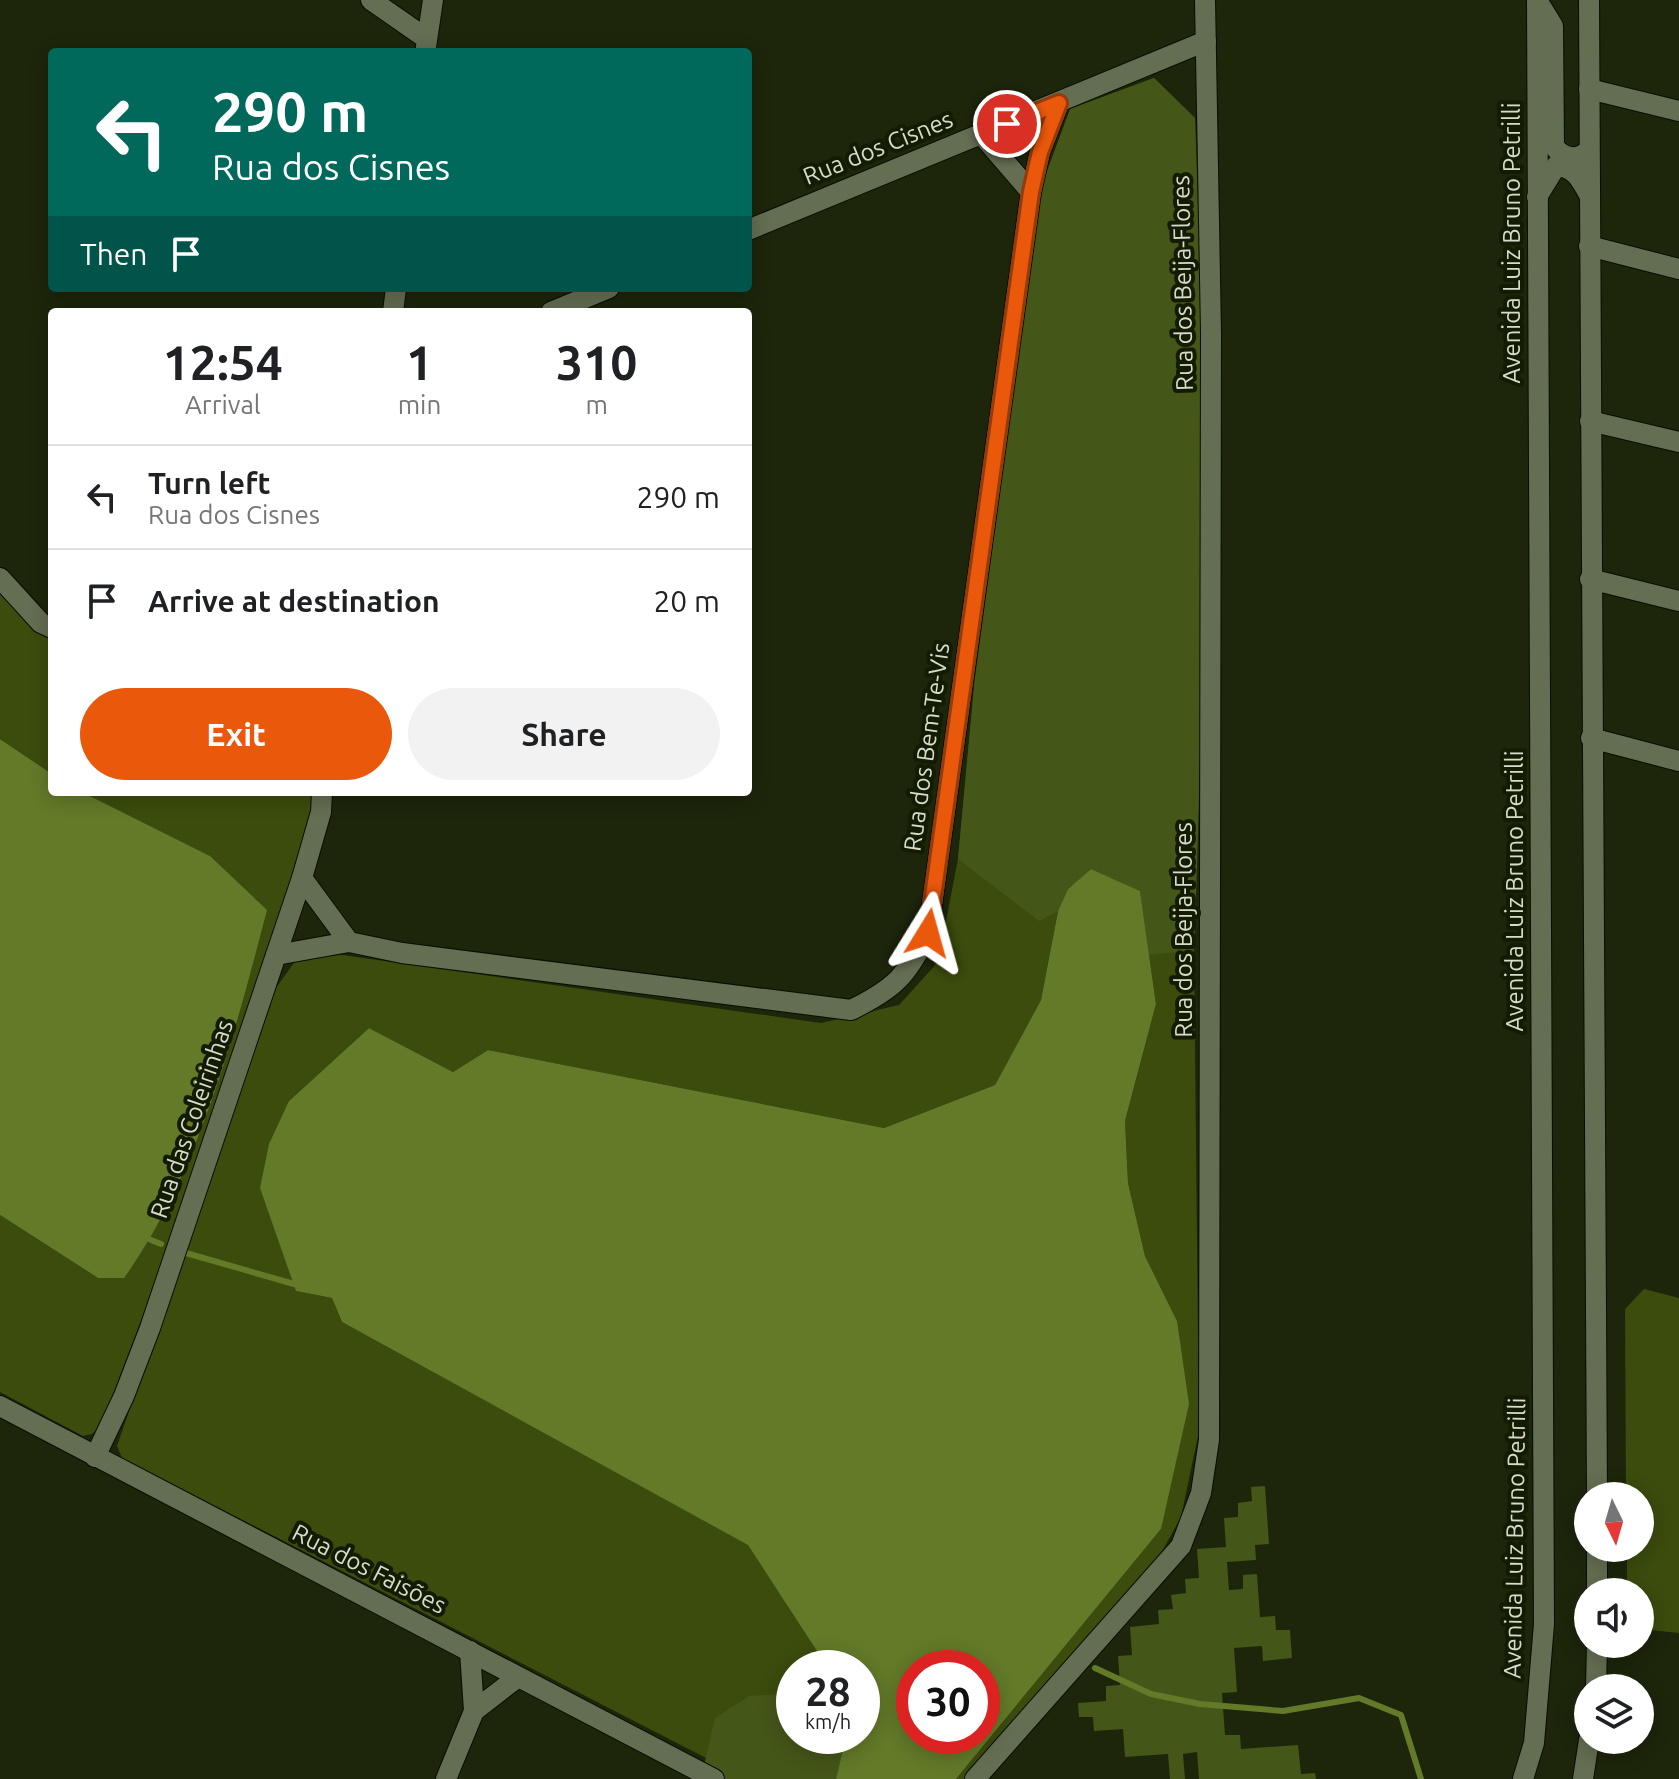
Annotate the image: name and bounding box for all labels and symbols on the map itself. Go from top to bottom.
pin [973,90,1041,158]
street label: Avenida Luiz Bruno Petrilli [1498,102,1525,384]
street label: Rua dos Cisnes [799,105,956,190]
street label: Rua dos Beija-Flores [1167,175,1198,391]
street label: Rua dos Bem-Te-Vis [899,641,955,853]
street label: Avenida Luiz Bruno Petrilli [1501,750,1528,1032]
street label: Rua dos Beija-Flores [1170,822,1197,1038]
position arrow [886,891,970,975]
street label: Rua das Coleirinhas [145,1016,238,1222]
street label: Avenida Luiz Bruno Petrilli [1499,1397,1530,1679]
north arrow [1574,1482,1654,1562]
street label: Rua dos Faisões [288,1518,450,1619]
speed limit sign: 30 [896,1650,1000,1754]

